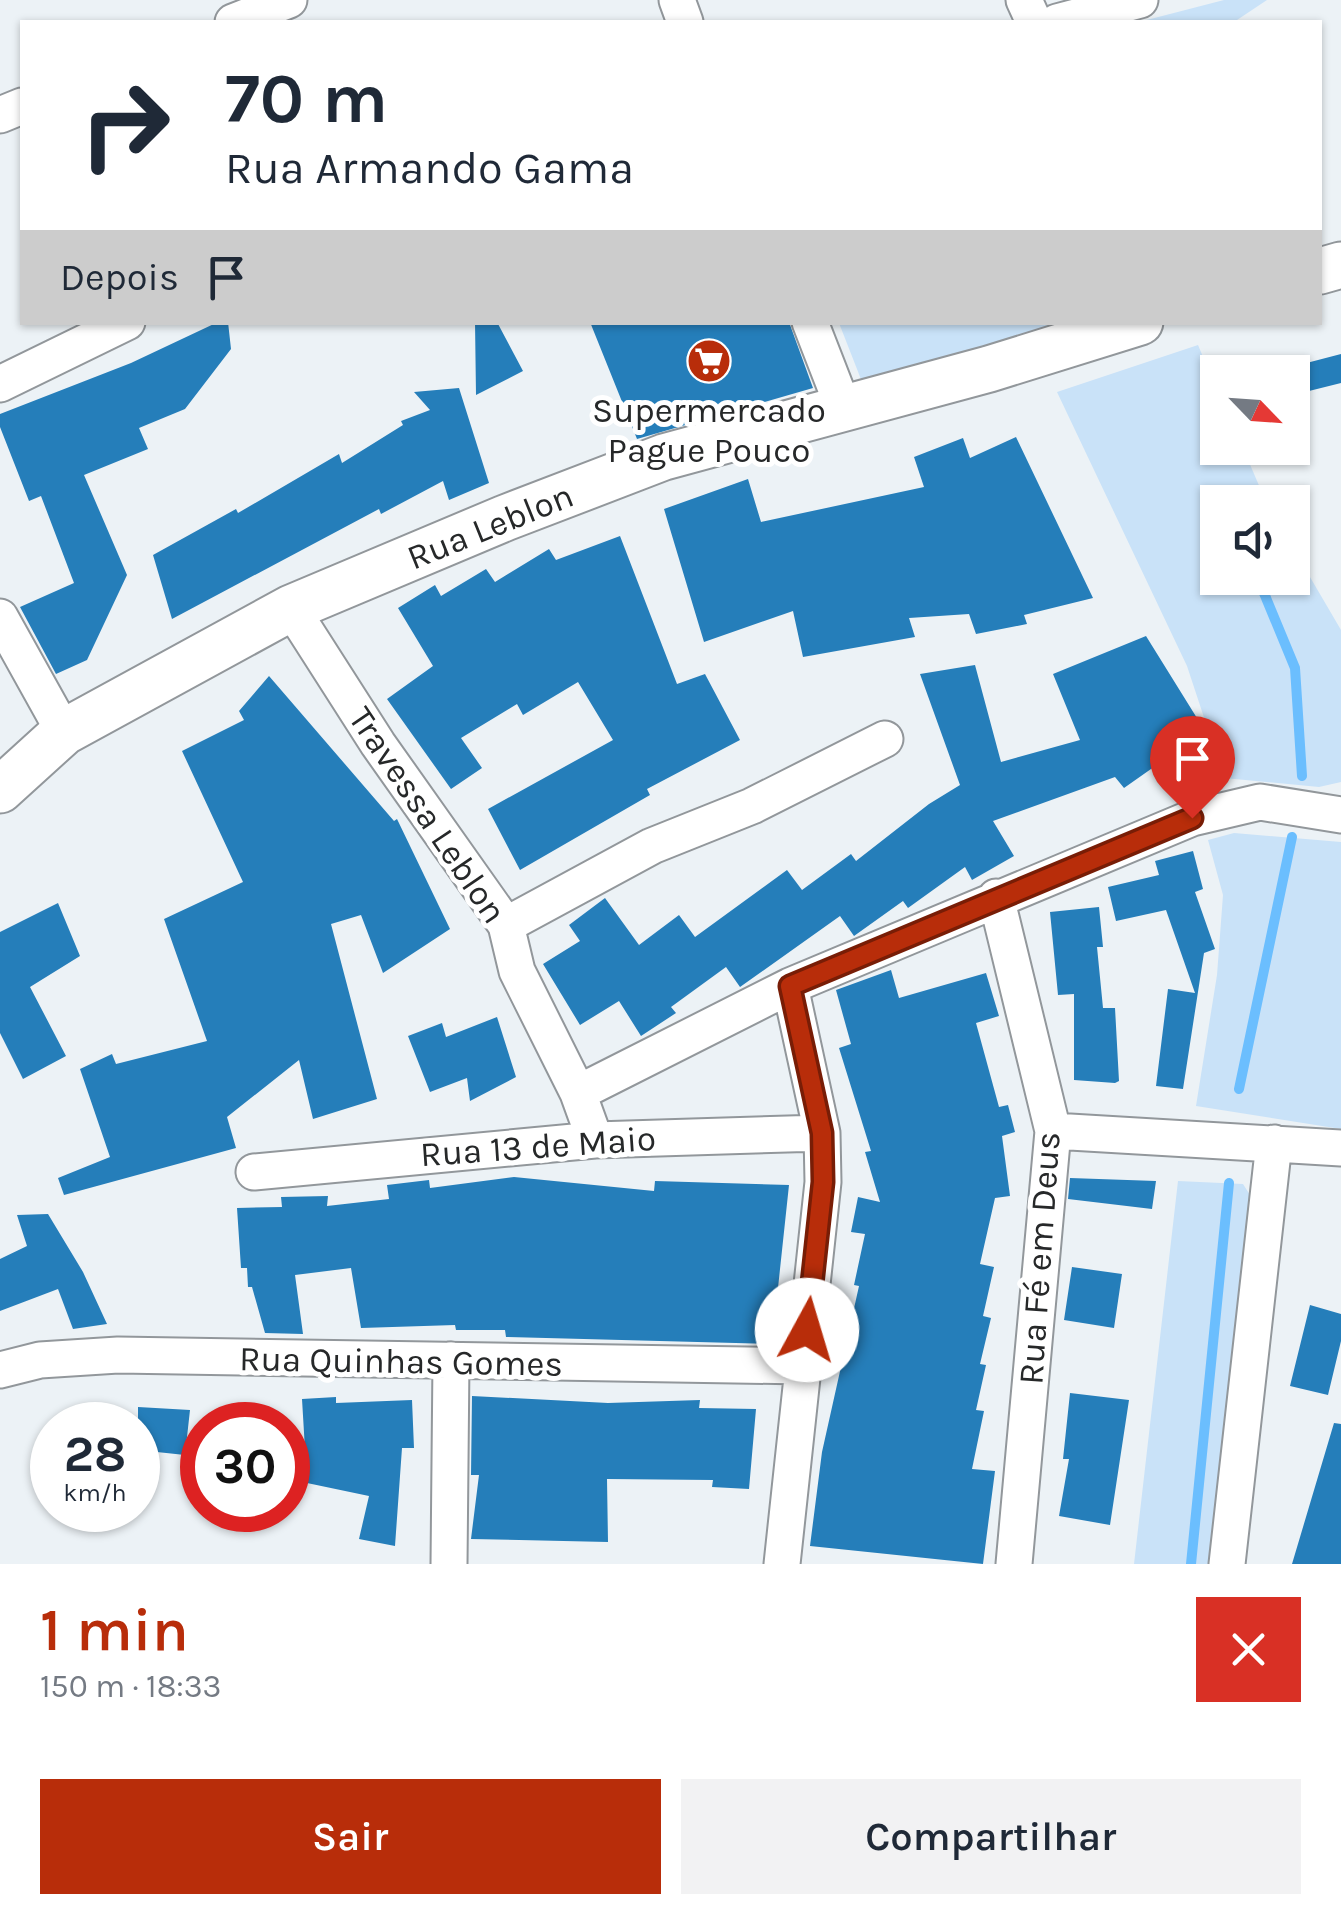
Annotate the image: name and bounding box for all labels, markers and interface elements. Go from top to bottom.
text: 70 m [225,58,388,140]
icon: right [60,60,190,190]
text: Rua Armando Gama [225,142,634,194]
icon: arrive [199,250,254,305]
text: Depois [60,255,179,300]
supermarket icon: Supermercado Pague Pouco [686,338,732,384]
north arrow [1200,355,1310,465]
map controls [1200,355,1310,595]
place label: Supermercado Pague Pouco [592,390,826,471]
street label: Rua Leblon [401,475,579,578]
button: sound [1200,485,1310,595]
street label: Travessa Leblon [340,699,515,931]
pin [1150,716,1235,819]
icon: arrive [1165,731,1220,786]
street label: Rua 13 de Maio [419,1118,657,1175]
street label: Rua Fé em Deus [1010,1130,1069,1386]
position arrow [755,1278,859,1382]
street label: Rua Quinhas Gomes [239,1338,563,1385]
speed limit sign: 30 [180,1402,310,1532]
text: 28 [64,1425,126,1484]
text: km/h [63,1478,127,1507]
text: 1 min [40,1595,189,1665]
button: close [1196,1597,1301,1702]
text: 150 m · 18:33 [40,1668,222,1705]
button: Sair [40,1779,661,1894]
button: Compartilhar [681,1779,1301,1894]

